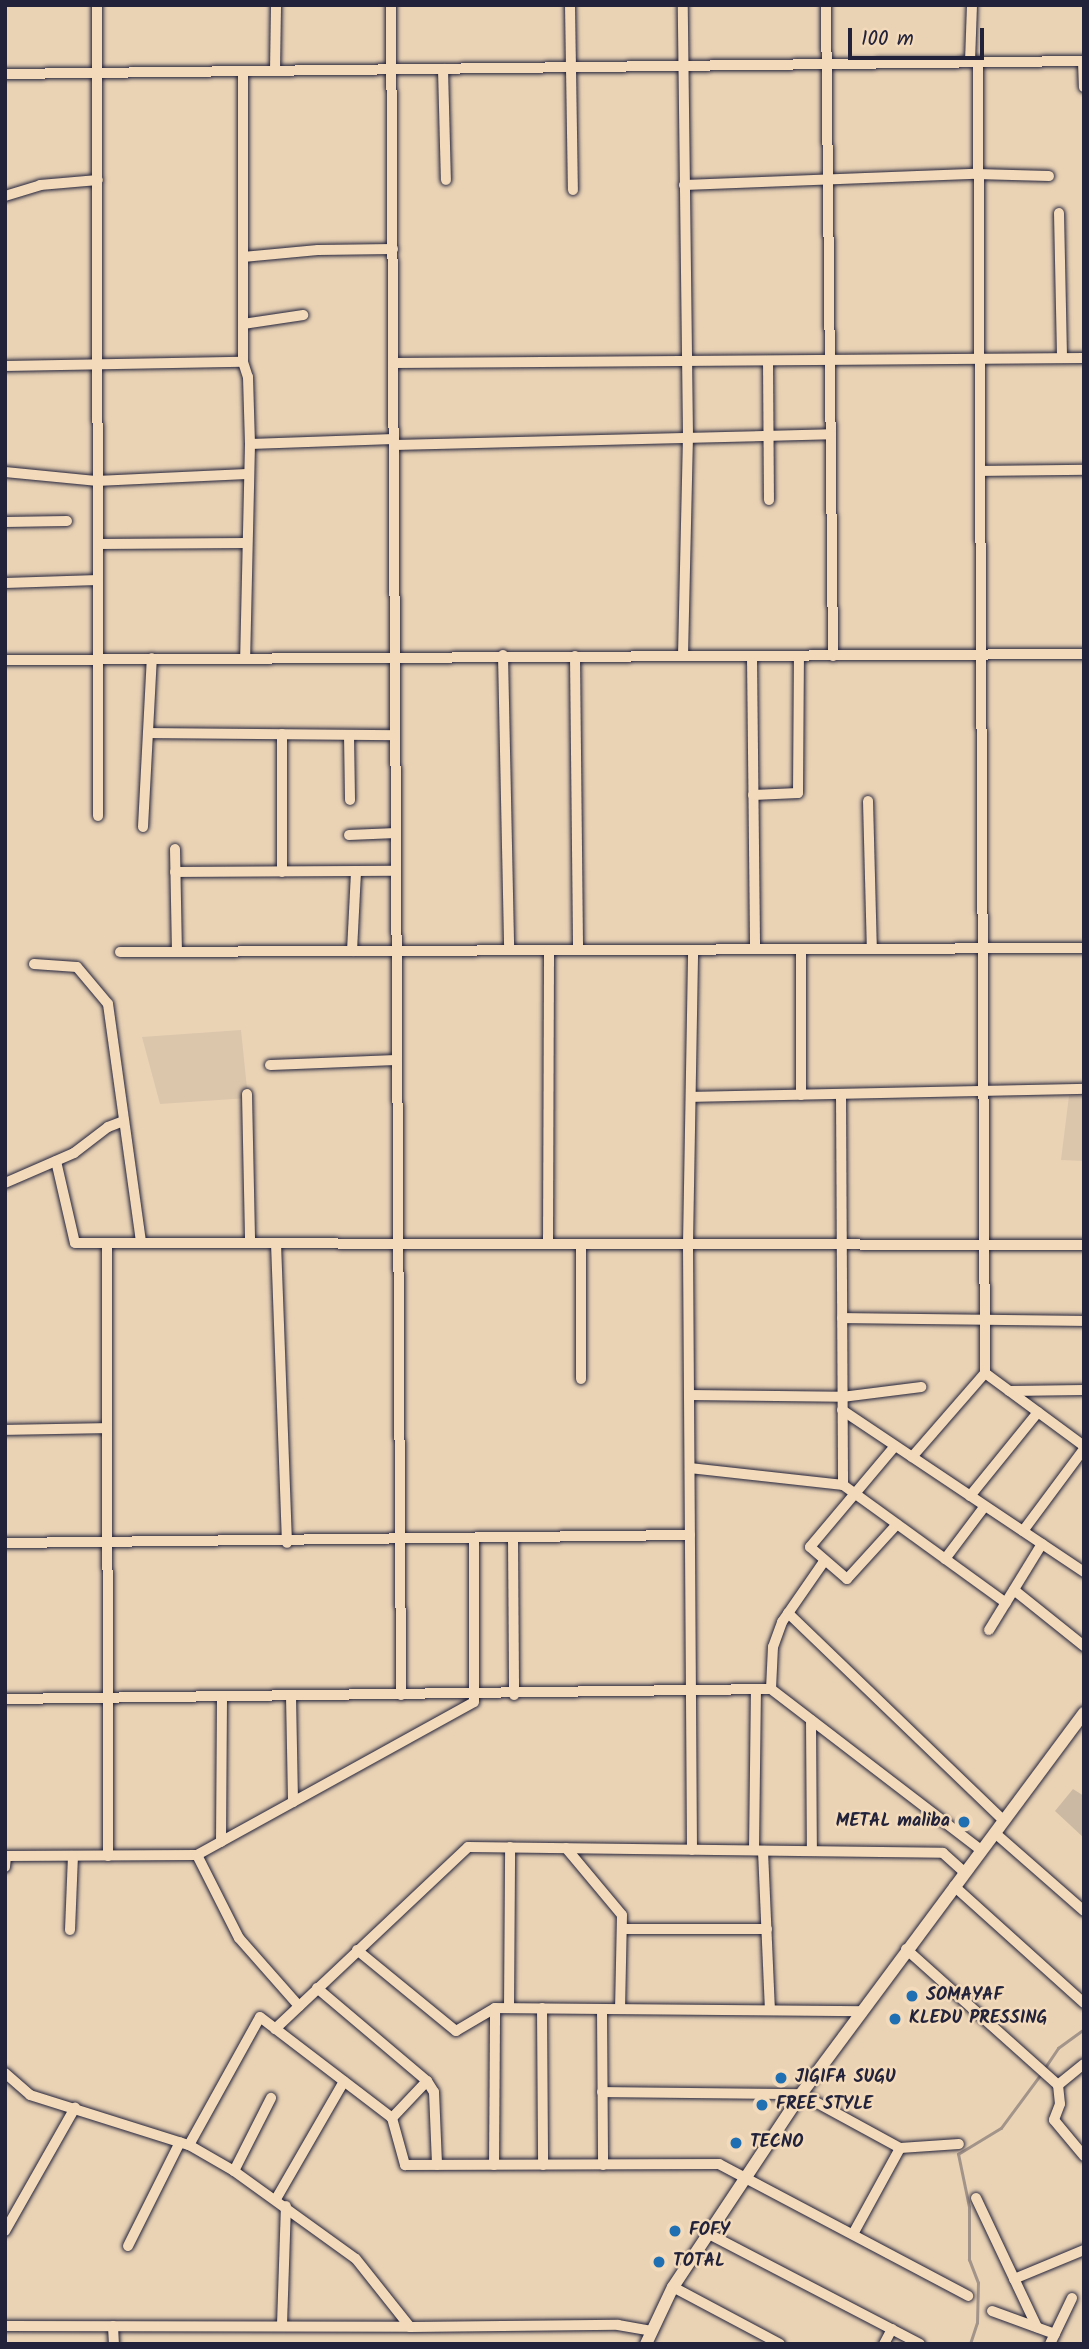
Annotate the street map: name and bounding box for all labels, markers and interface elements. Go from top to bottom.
scale bar [851,14,988,58]
text: 100 m [861,23,914,56]
place label: METAL maliba [836,1811,950,1833]
marker: METAL maliba [956,1814,972,1830]
place label: SOMAYAF [926,1985,1003,2007]
marker: SOMAYAF [904,1988,920,2004]
place label: KLEDU PRESSING [909,2008,1047,2030]
marker: KLEDU PRESSING [887,2011,903,2027]
place label: JIGIFA SUGU [795,2067,896,2089]
marker: JIGIFA SUGU [773,2070,789,2086]
place label: FREE STYLE [776,2094,873,2116]
marker: FREE STYLE [754,2097,770,2113]
place label: TECNO [750,2132,803,2154]
marker: TECNO [728,2135,744,2151]
place label: FOFY [689,2220,730,2242]
marker: FOFY [667,2223,683,2239]
place label: TOTAL [673,2251,725,2273]
marker: TOTAL [651,2254,667,2270]

